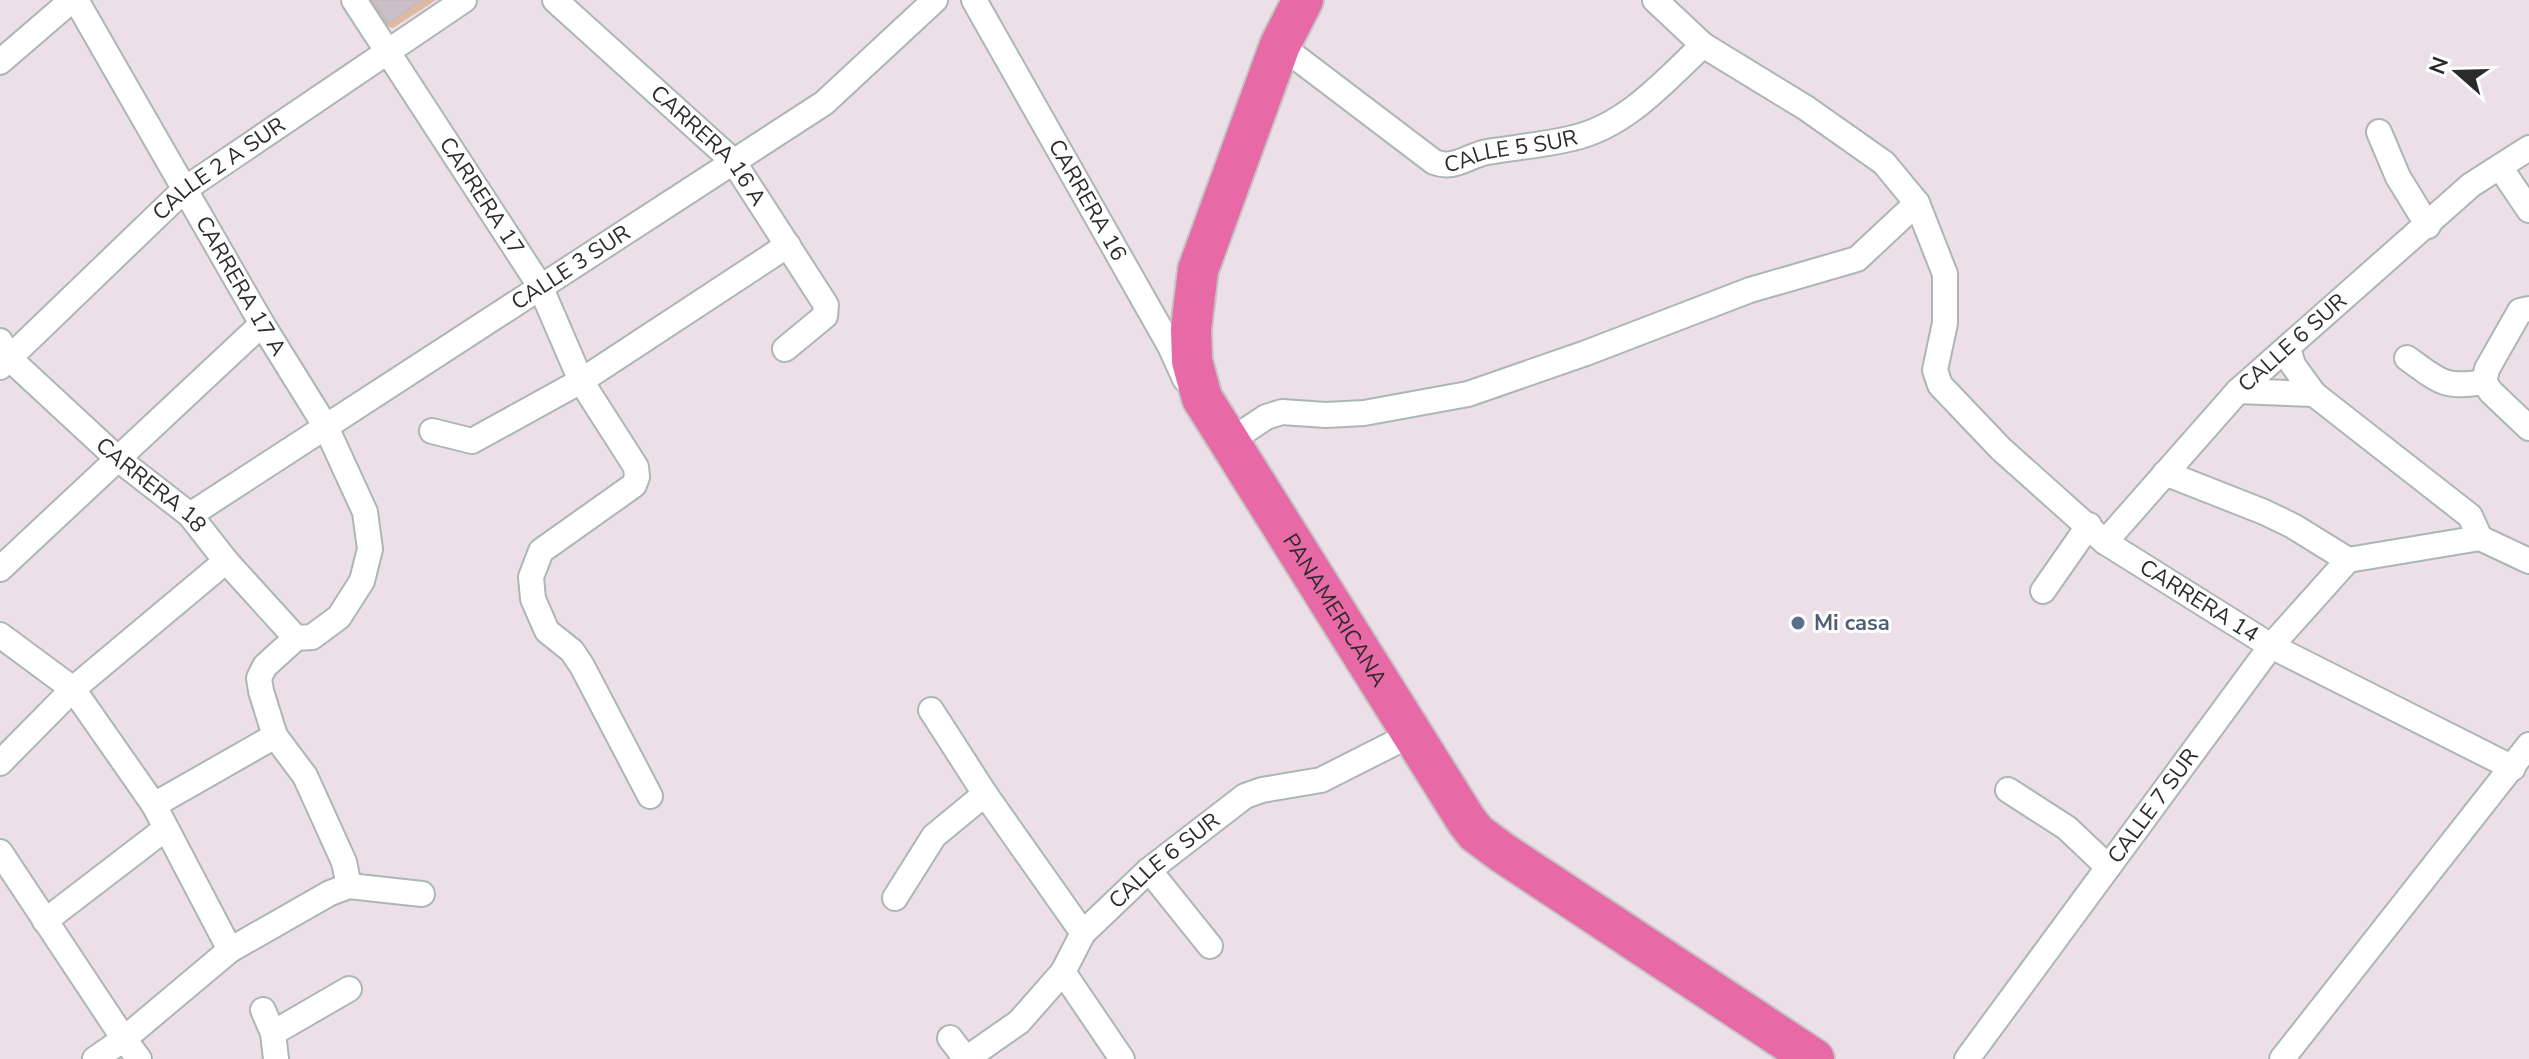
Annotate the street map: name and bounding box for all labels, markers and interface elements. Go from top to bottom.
north arrow [2417,32,2497,112]
text: N [2422,53,2456,78]
street label: CARRERA 16 A [644,78,773,212]
street label: CALLE 2 A SUR [146,110,291,227]
street label: CALLE 5 SUR [1442,122,1581,180]
street label: CARRERA 17 [432,131,531,261]
street label: CARRERA 16 [1041,134,1134,266]
street label: CARRERA 17 A [188,211,293,362]
street label: CALLE 3 SUR [505,218,636,317]
street label: CALLE 6 SUR [2232,286,2354,399]
street label: CARRERA 18 [89,431,213,539]
street label: PANAMERICANA [1275,528,1394,692]
street label: CARRERA 14 [2134,552,2264,650]
place label: Mi casa [1814,608,1890,638]
marker: Mi casa [1789,614,1807,632]
street label: CALLE 7 SUR [2101,742,2206,870]
street label: CALLE 6 SUR [1102,806,1226,916]

